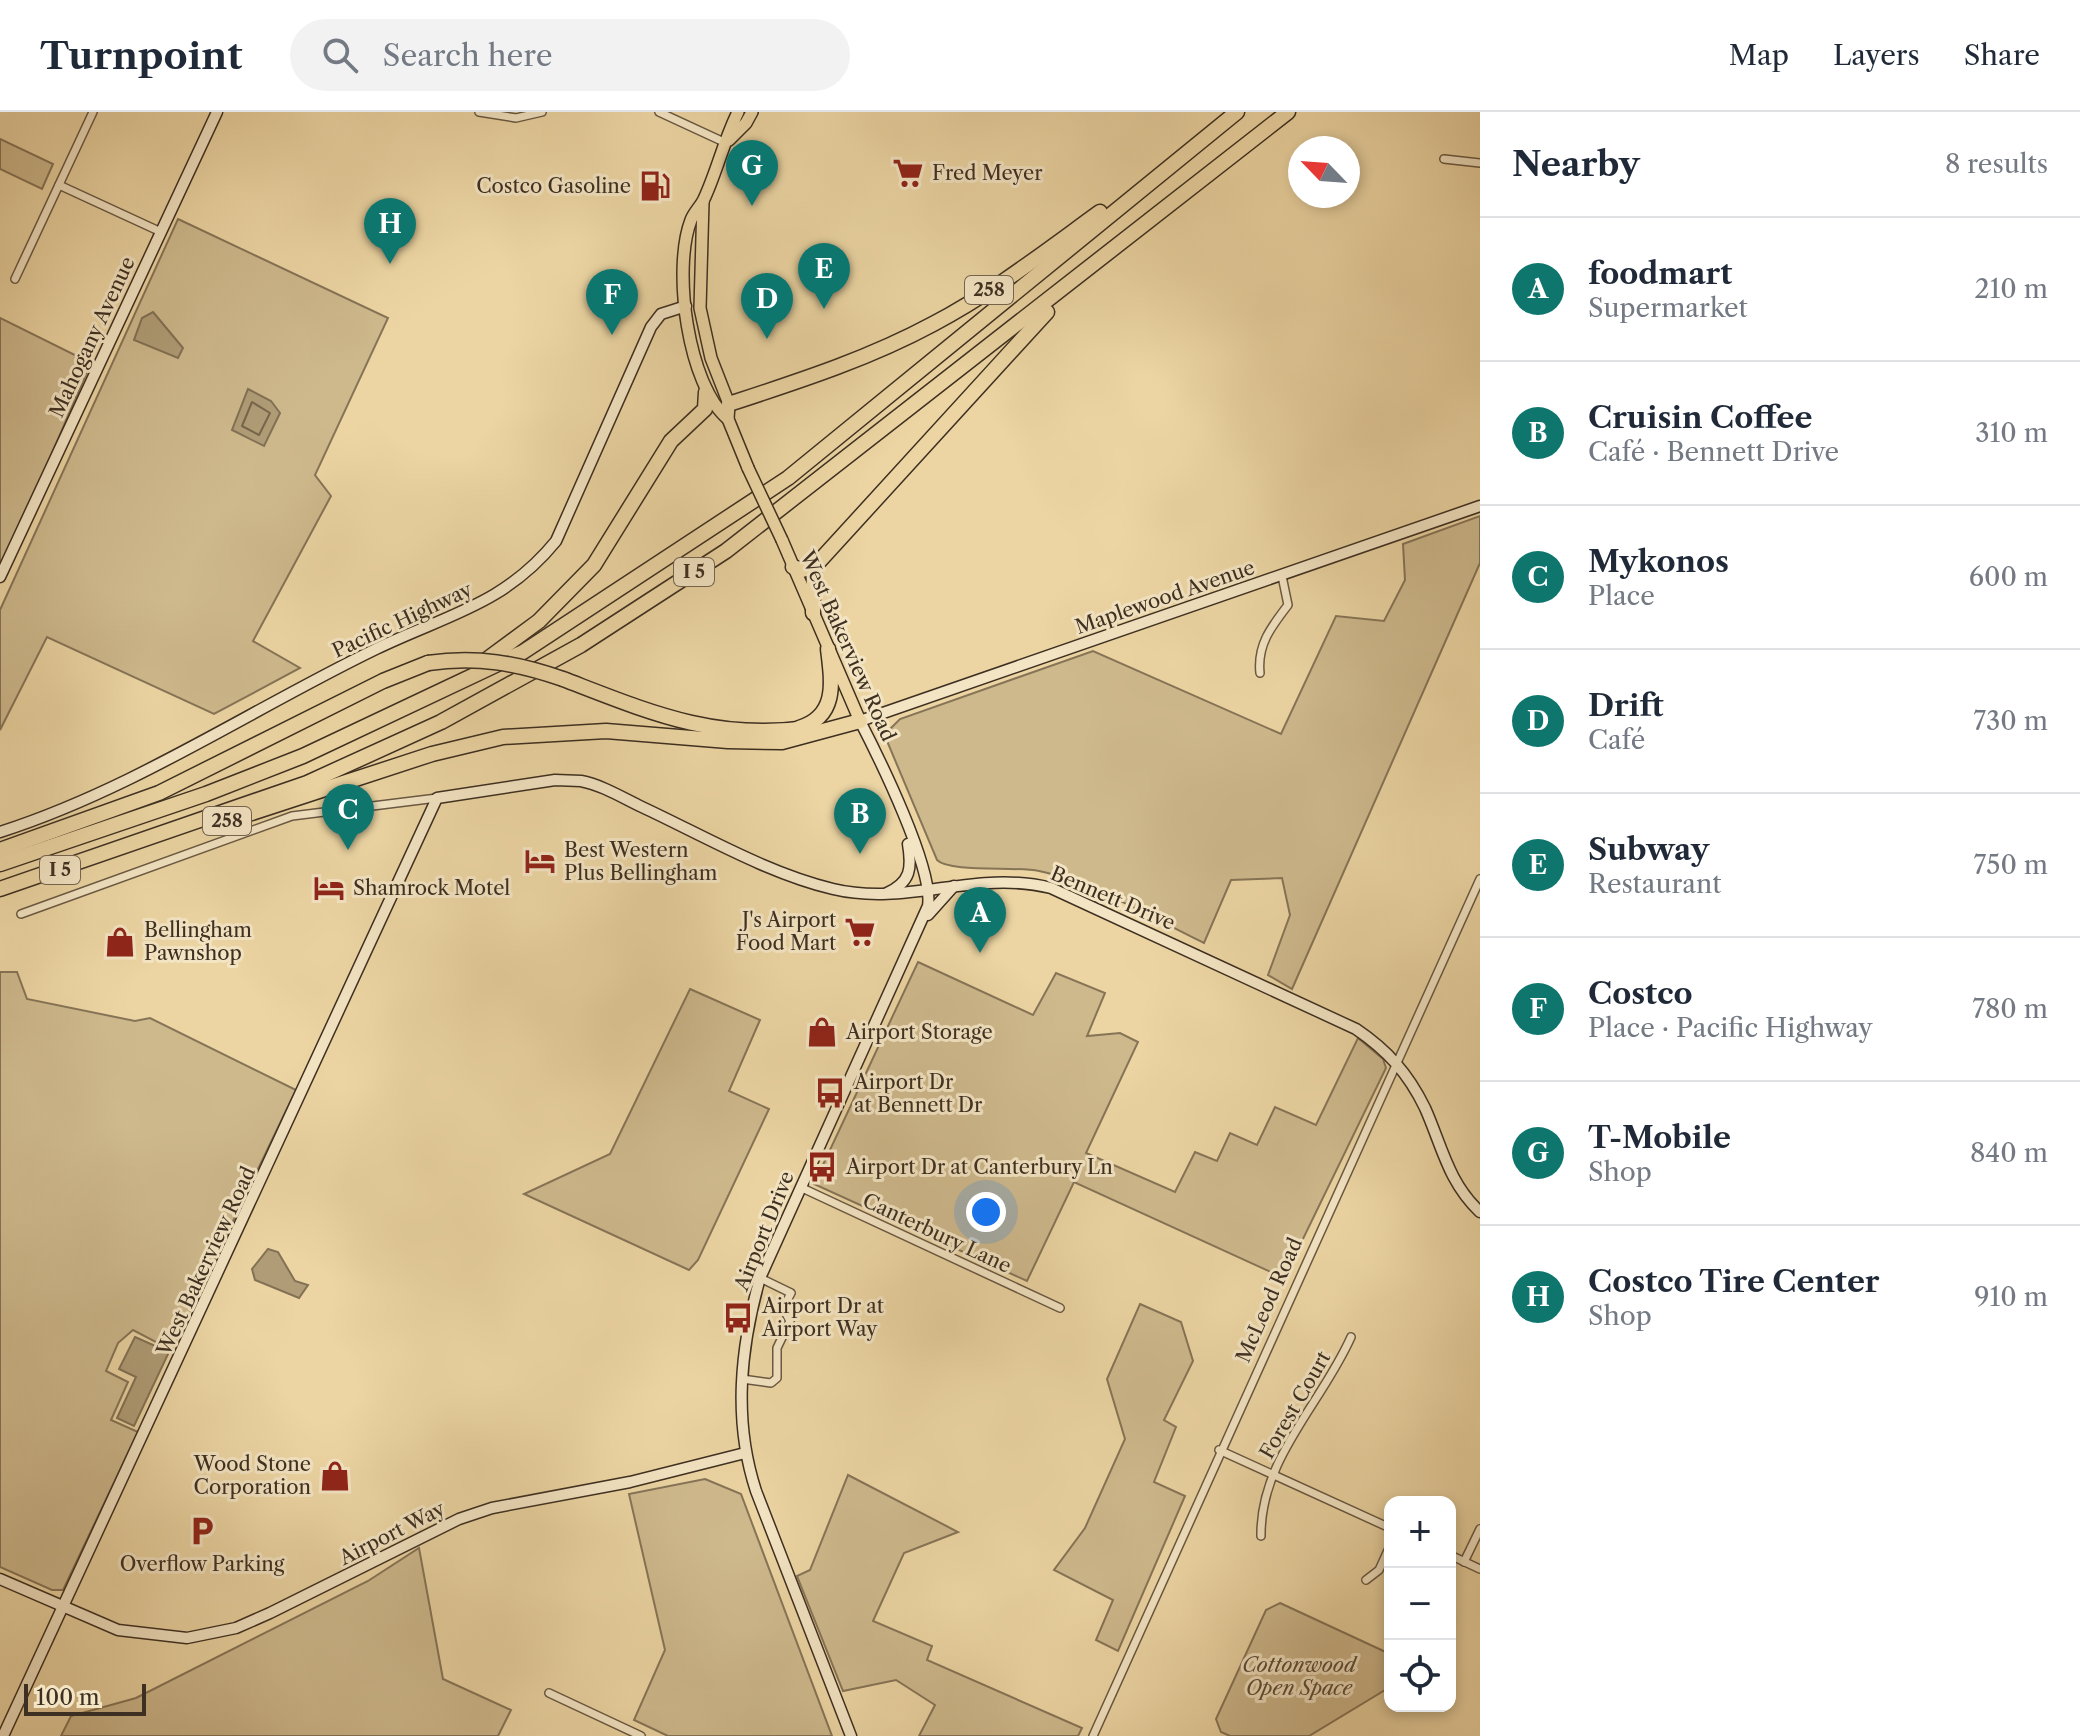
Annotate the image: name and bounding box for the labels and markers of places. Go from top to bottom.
pin: G [726,140,778,206]
supermarket icon: Fred Meyer [891,156,925,190]
place label: Fred Meyer [932,161,1043,185]
fuel station icon: Costco Gasoline [638,169,672,203]
place label: Costco Gasoline [476,174,631,198]
pin: H [364,198,416,264]
pin: E [798,243,850,309]
pin: F [586,269,638,335]
pin: D [741,273,793,339]
pin: C [322,784,374,850]
pin: B [834,788,886,854]
place label: Best Western Plus Bellingham [564,838,718,885]
hotel icon: Best Western Plus Bellingham [523,844,557,878]
hotel icon: Shamrock Motel [312,871,346,905]
place label: Shamrock Motel [353,876,510,900]
pin: A [954,887,1006,953]
place label: J's Airport Food Mart [736,908,836,955]
supermarket icon: J's Airport Food Mart [843,915,877,949]
place label: Bellingham Pawnshop [144,918,252,965]
shop icon: Bellingham Pawnshop [103,925,137,959]
shop icon: Airport Storage [805,1015,839,1049]
place label: Airport Storage [845,1020,993,1044]
place label: Airport Dr at Bennett Dr [853,1070,983,1117]
bus stop icon: Airport Dr at Bennett Dr [813,1076,847,1110]
bus stop icon: Airport Dr at Canterbury Ln [805,1150,839,1184]
place label: Airport Dr at Canterbury Ln [845,1155,1113,1179]
place label: Airport Dr at Airport Way [761,1294,884,1341]
bus stop icon: Airport Dr at Airport Way [721,1301,755,1335]
place label: Wood Stone Corporation [193,1452,311,1499]
shop icon: Wood Stone Corporation [318,1459,352,1493]
parking icon: Overflow Parking [185,1514,219,1548]
place label: Overflow Parking [120,1552,285,1576]

